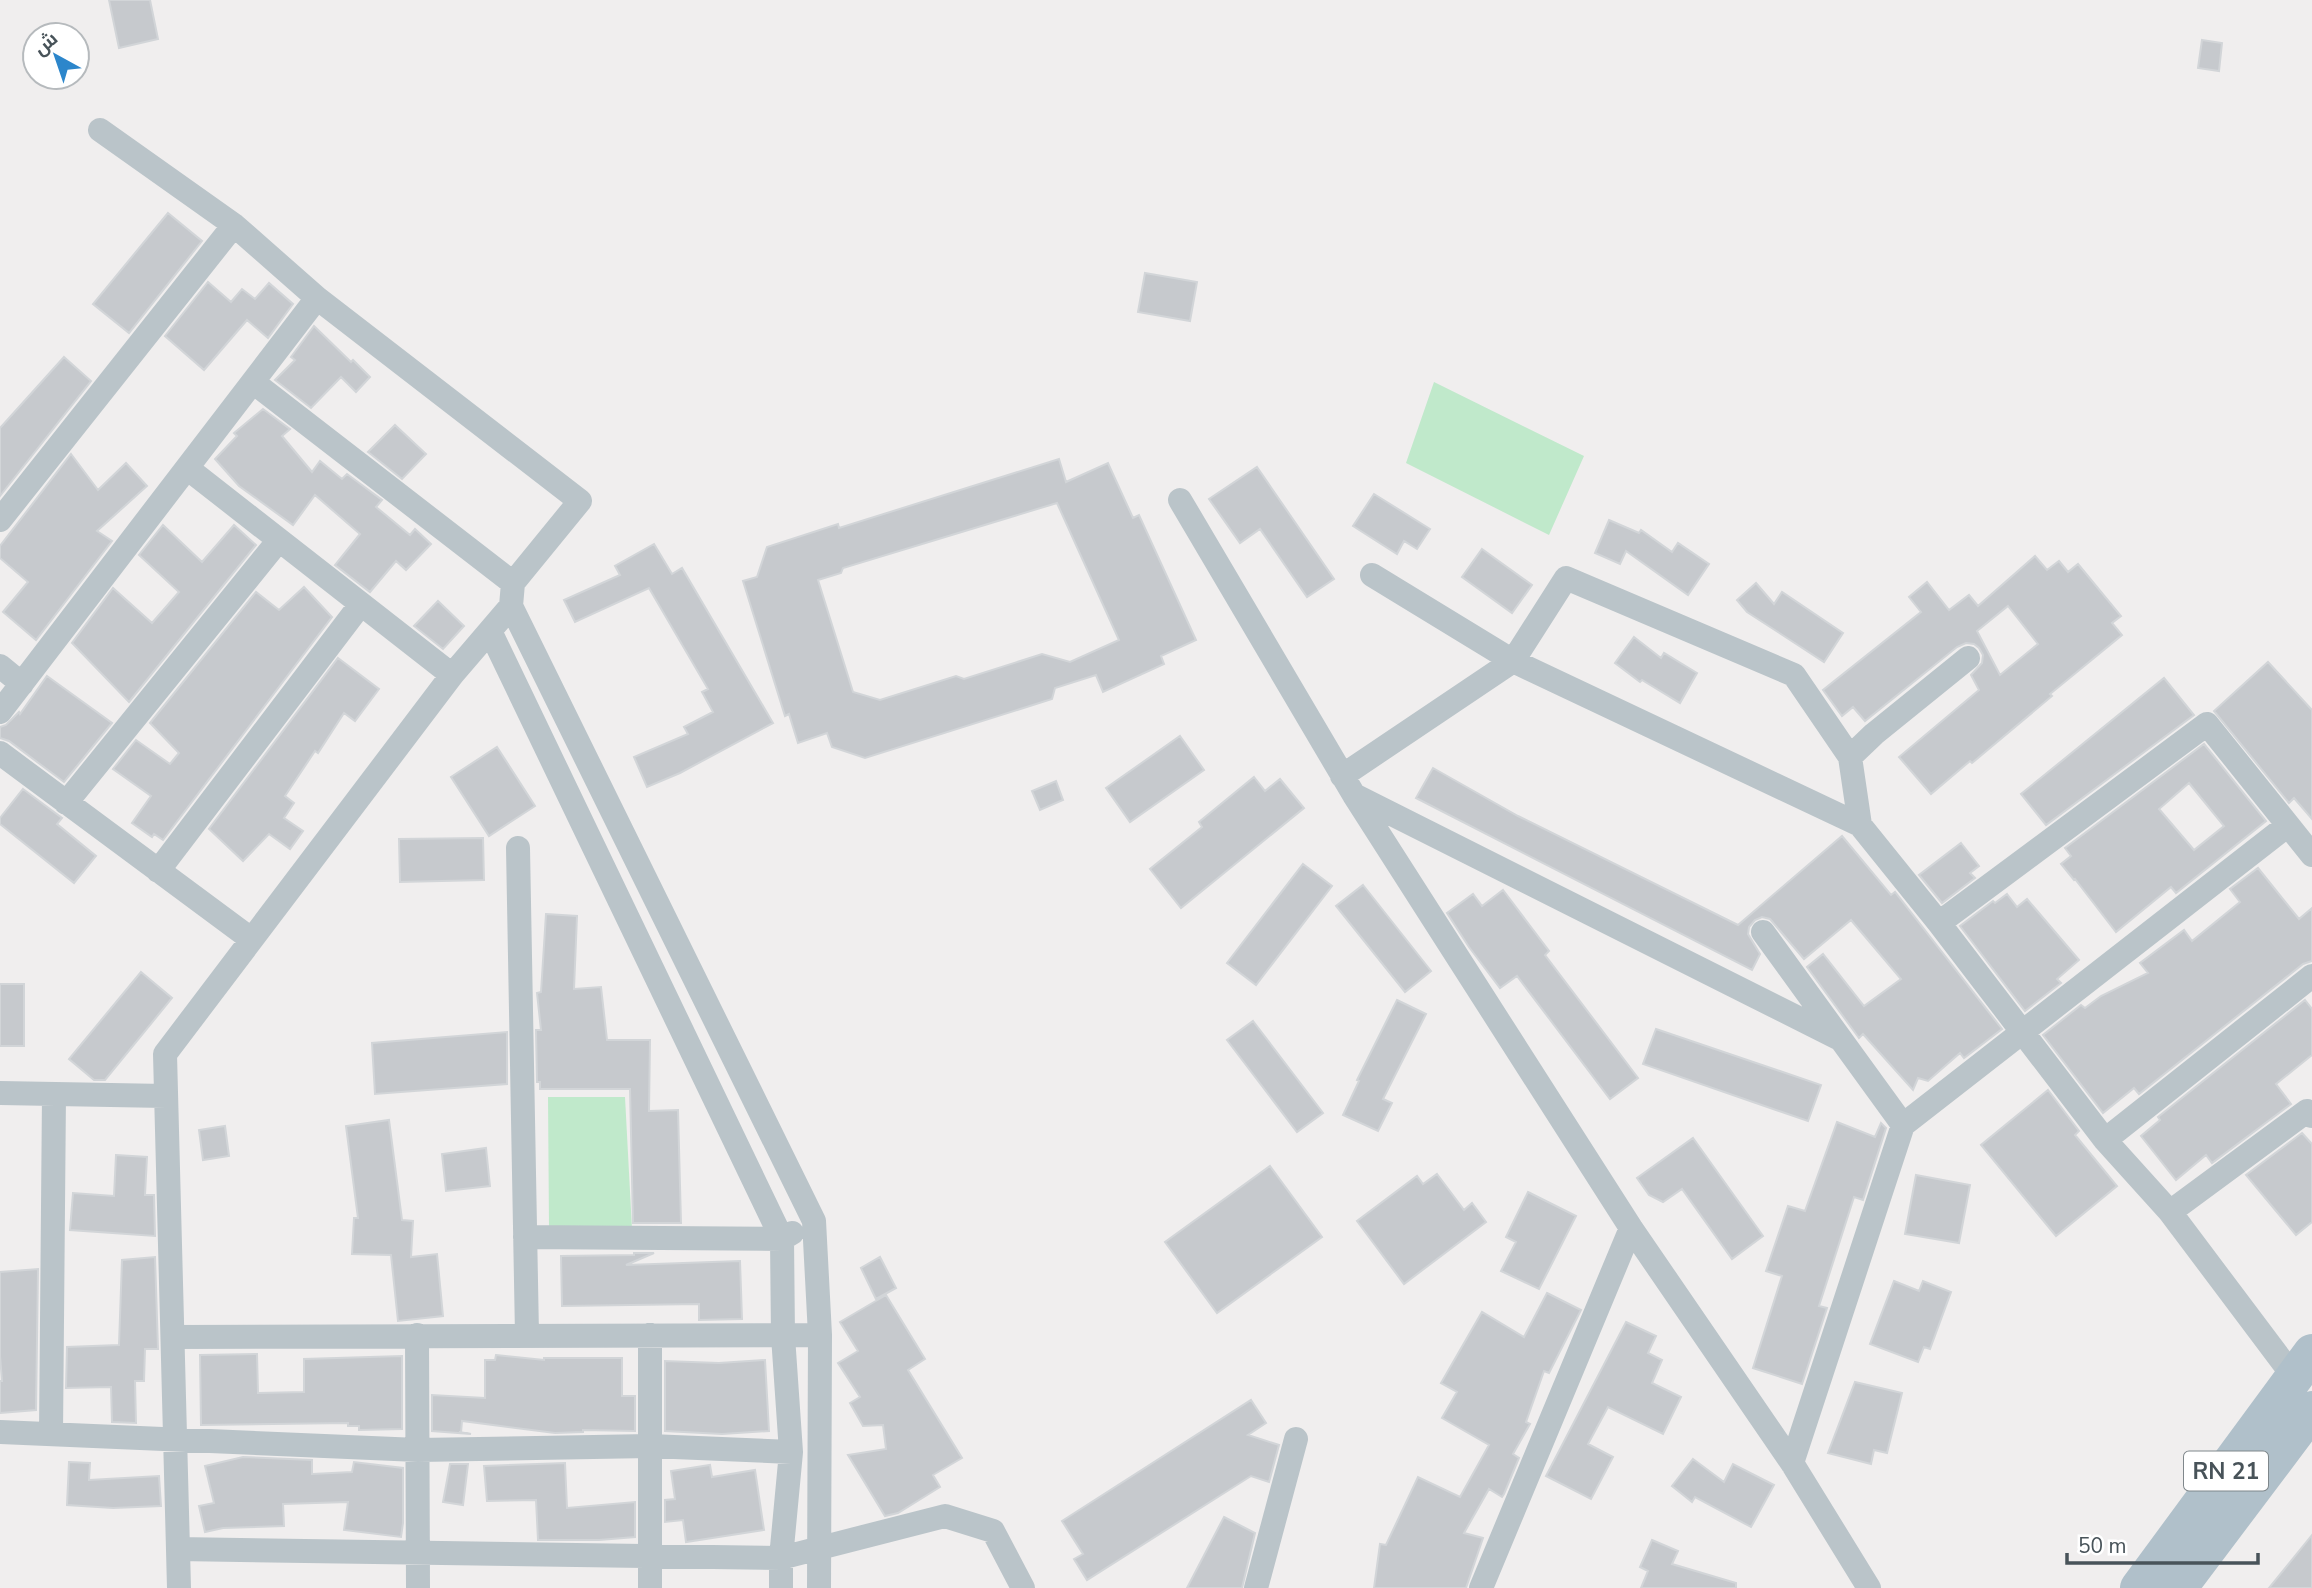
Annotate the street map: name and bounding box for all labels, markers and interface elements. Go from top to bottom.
north arrow [21,21,91,91]
text: ش [28,26,63,62]
road number: RN 21 [2184,1452,2268,1490]
scale bar [2067,1522,2258,1566]
text: 50 m [2078,1532,2127,1560]

